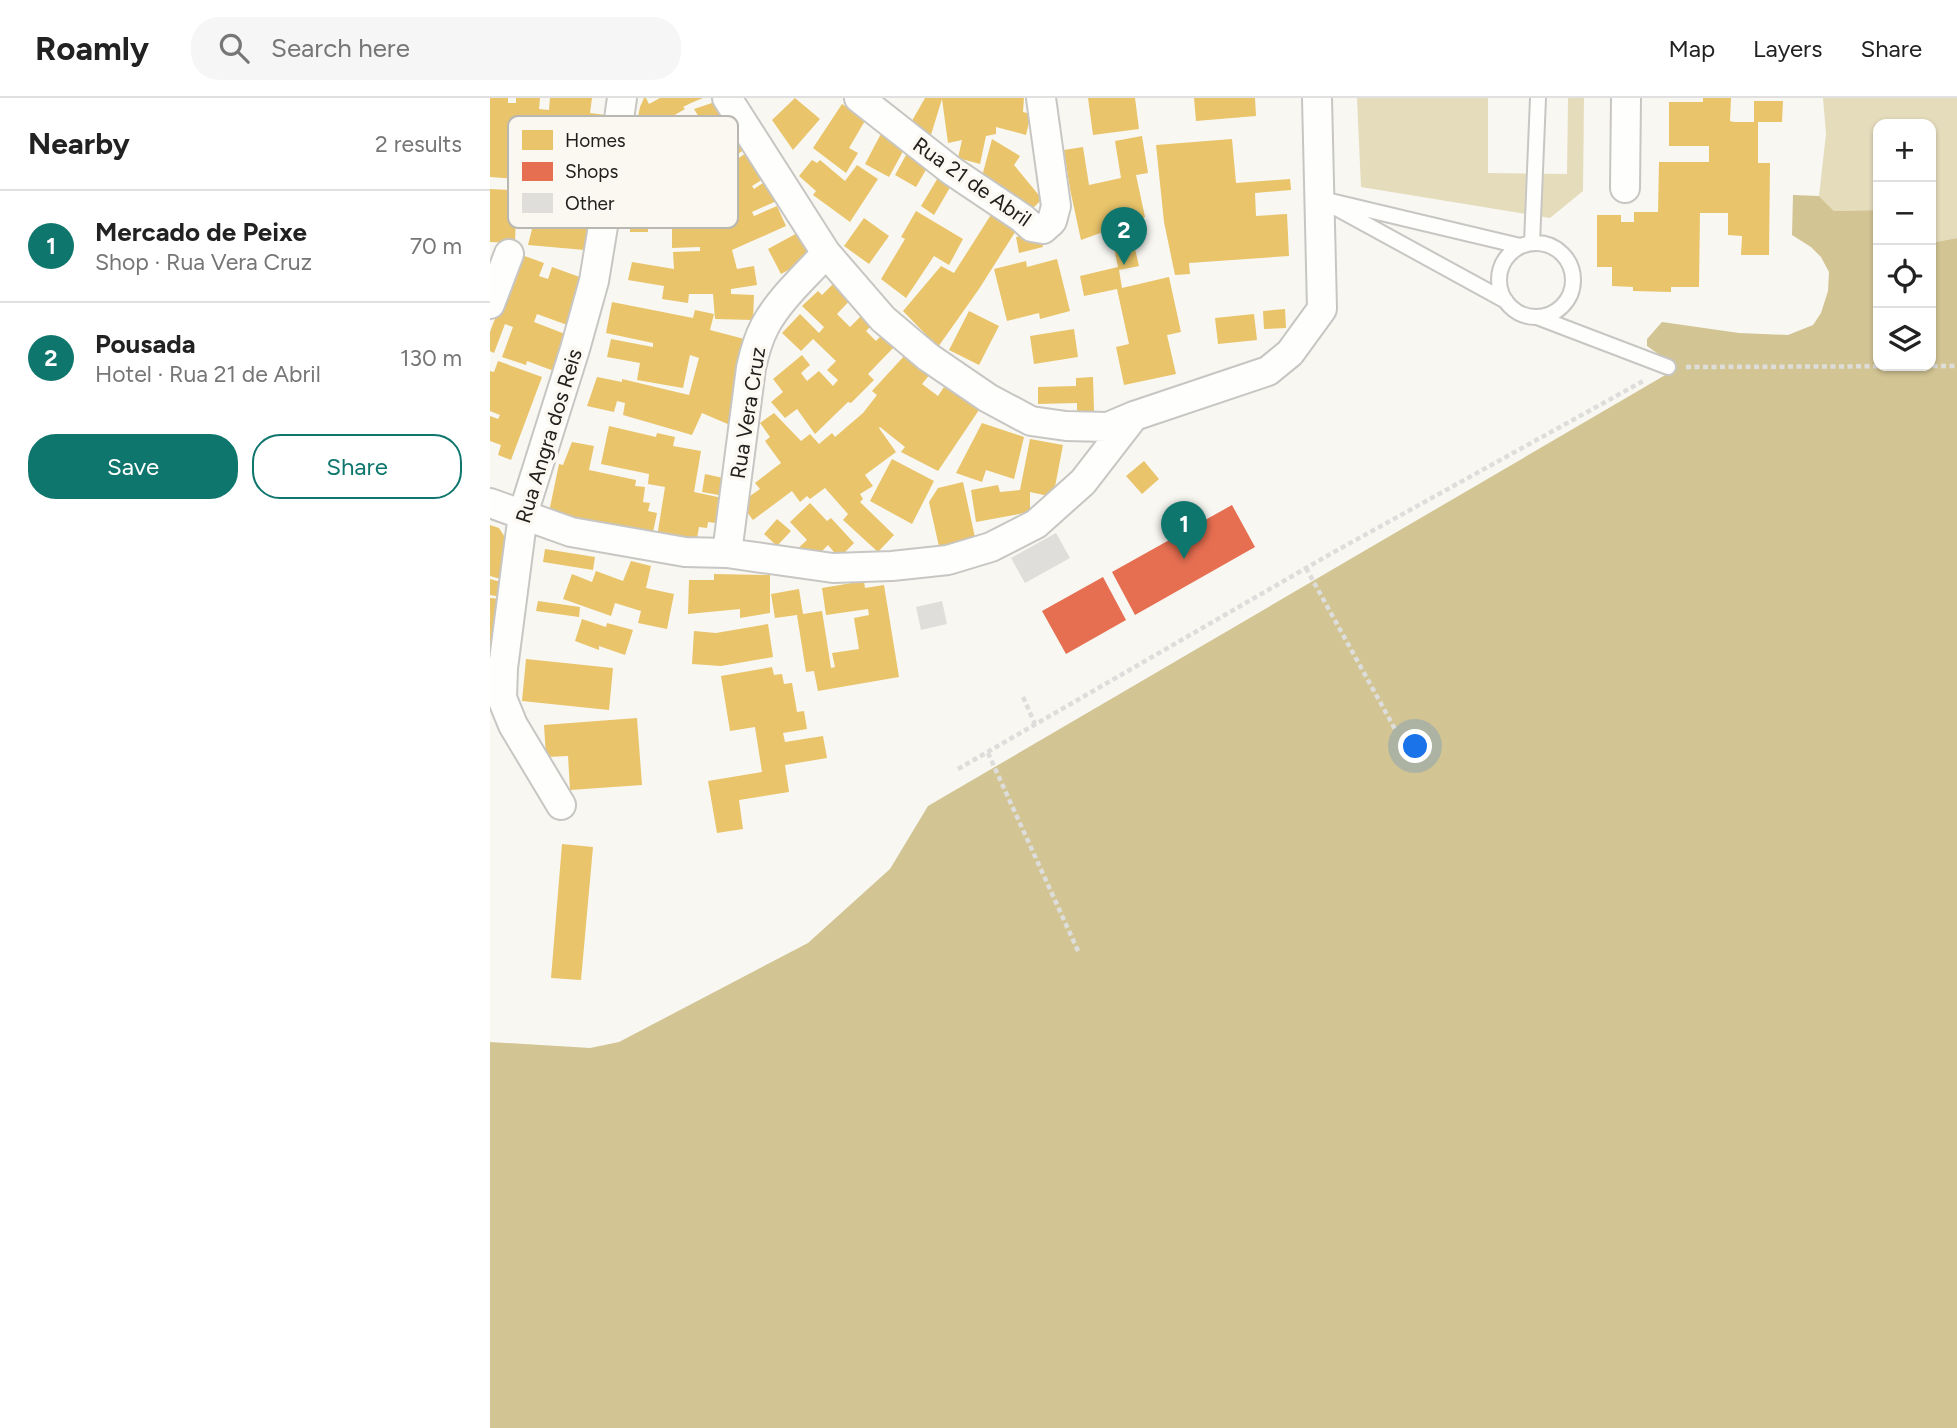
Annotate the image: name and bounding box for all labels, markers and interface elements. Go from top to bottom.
search box [191,17,681,80]
text: Roamly [35,29,149,68]
icon: search [215,29,253,67]
text: Search here [271,32,410,64]
text: Map [1668,34,1715,63]
text: Layers [1753,34,1822,63]
text: Share [1860,34,1922,63]
legend [508,116,738,228]
map controls [1873,119,1936,371]
button: + [1873,119,1936,182]
text: Nearby [28,125,130,162]
text: Homes [565,129,626,152]
text: 2 results [375,130,462,158]
street label: Rua 21 de Abril [908,132,1036,232]
text: Shops [565,160,619,183]
button: − [1873,182,1936,245]
text: Other [565,192,615,215]
pin: 2 [1101,207,1147,265]
text: Mercado de Peixe [95,216,307,248]
text: 1 [46,232,56,260]
text: 70 m [410,232,462,260]
button: locate [1873,245,1936,308]
text: Shop · Rua Vera Cruz [95,248,312,276]
button: layers [1873,308,1936,371]
text: Pousada [95,328,196,360]
text: 2 [44,344,58,372]
text: 130 m [400,344,462,372]
street label: Rua Vera Cruz [725,345,770,481]
street label: Rua Angra dos Reis [510,346,587,526]
text: Hotel · Rua 21 de Abril [95,360,321,388]
button: Save [28,434,238,499]
button: Share [252,434,462,499]
pin: 1 [1161,501,1207,559]
your location [1398,729,1432,763]

